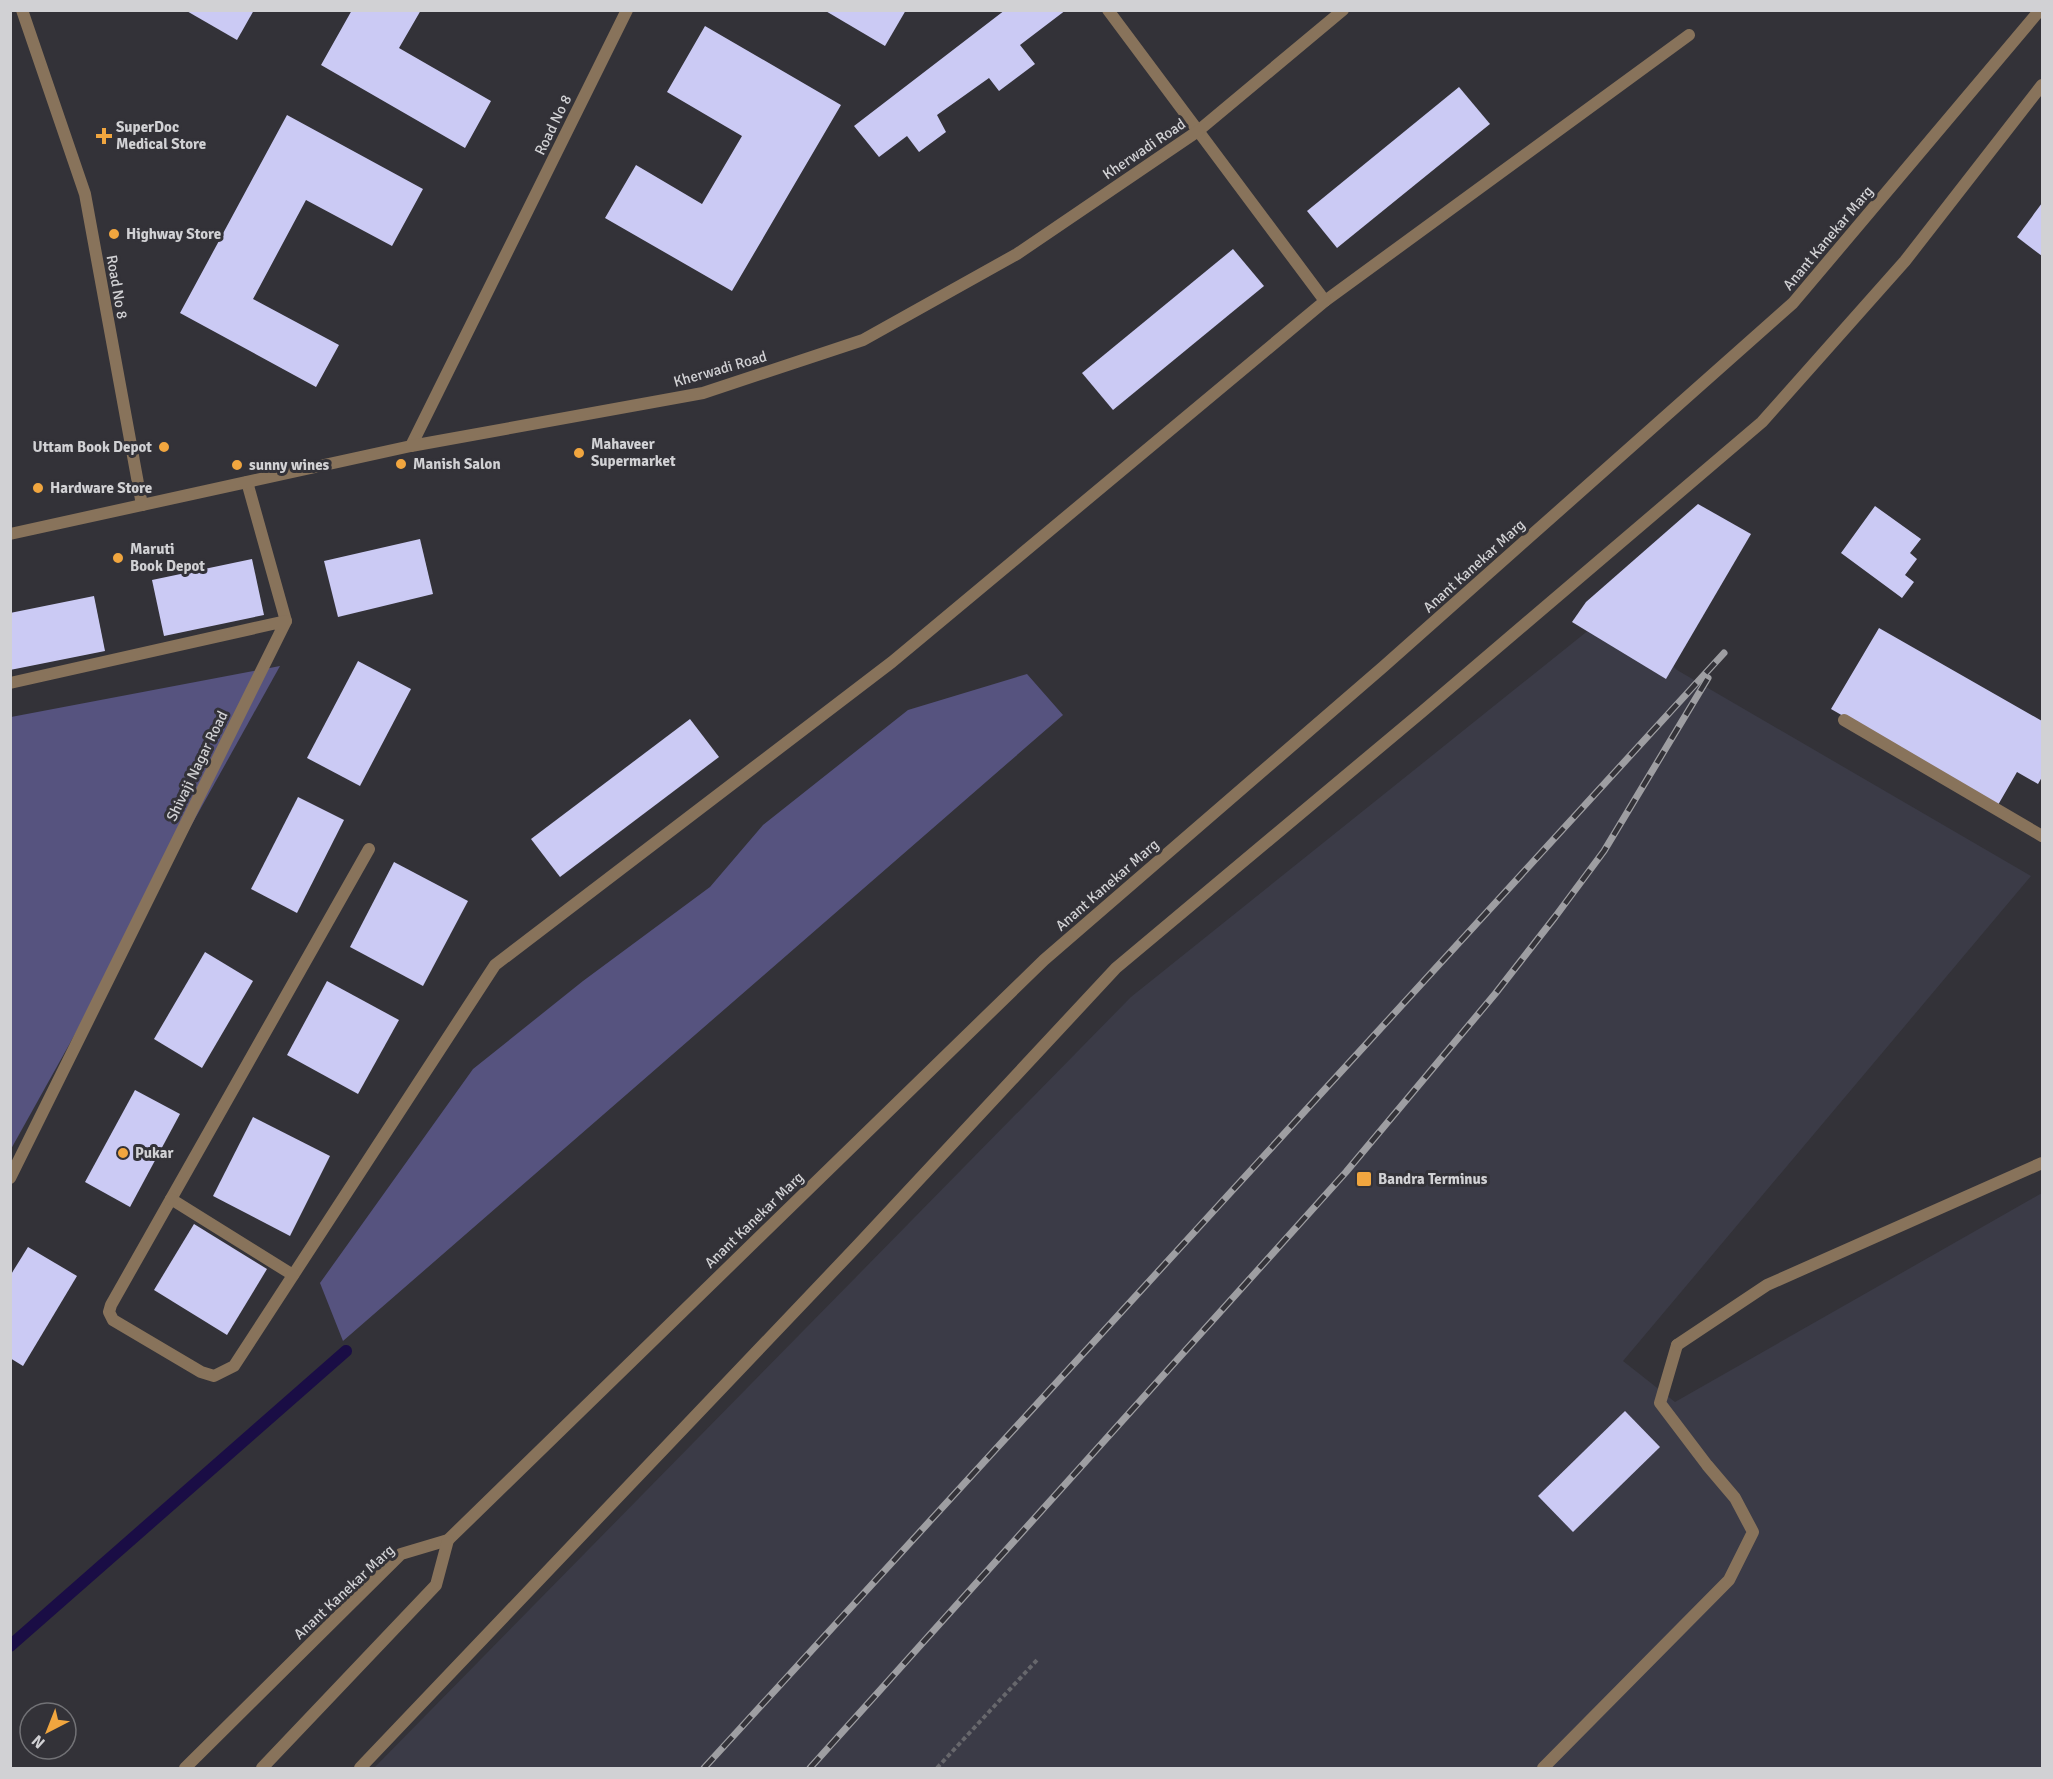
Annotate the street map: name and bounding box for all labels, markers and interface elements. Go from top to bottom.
street label: Road No 8 [531,92,575,158]
street label: Kherwadi Road [1099,115,1189,183]
place label: SuperDoc Medical Store [116,118,206,153]
marker: SuperDoc Medical Store [97,129,111,143]
street label: Anant Kanekar Marg [1779,182,1877,294]
place label: Highway Store [126,225,221,243]
marker: Highway Store [107,227,121,241]
street label: Road No 8 [103,254,131,320]
street label: Kherwadi Road [671,347,769,391]
place label: Mahaveer Supermarket [591,435,676,470]
place label: Uttam Book Depot [33,438,152,456]
marker: Uttam Book Depot [157,440,171,454]
marker: Mahaveer Supermarket [572,446,586,460]
place label: Manish Salon [413,455,501,473]
place label: sunny wines [249,456,330,474]
marker: Manish Salon [394,457,408,471]
marker: sunny wines [230,458,244,472]
place label: Hardware Store [50,479,152,497]
marker: Hardware Store [31,481,45,495]
street label: Anant Kanekar Marg [1419,515,1529,616]
place label: Maruti Book Depot [130,540,205,575]
marker: Maruti Book Depot [111,551,125,565]
street label: Shivaji Nagar Road [162,708,232,824]
street label: Anant Kanekar Marg [1052,835,1162,935]
place label: Pukar [135,1144,173,1162]
marker: Pukar [116,1146,130,1160]
street label: Anant Kanekar Marg [701,1168,807,1272]
marker: Bandra Terminus [1355,1170,1373,1188]
place label: Bandra Terminus [1378,1170,1488,1188]
street label: Anant Kanekar Marg [290,1541,398,1643]
north arrow [18,1701,78,1761]
text: N [28,1730,49,1753]

